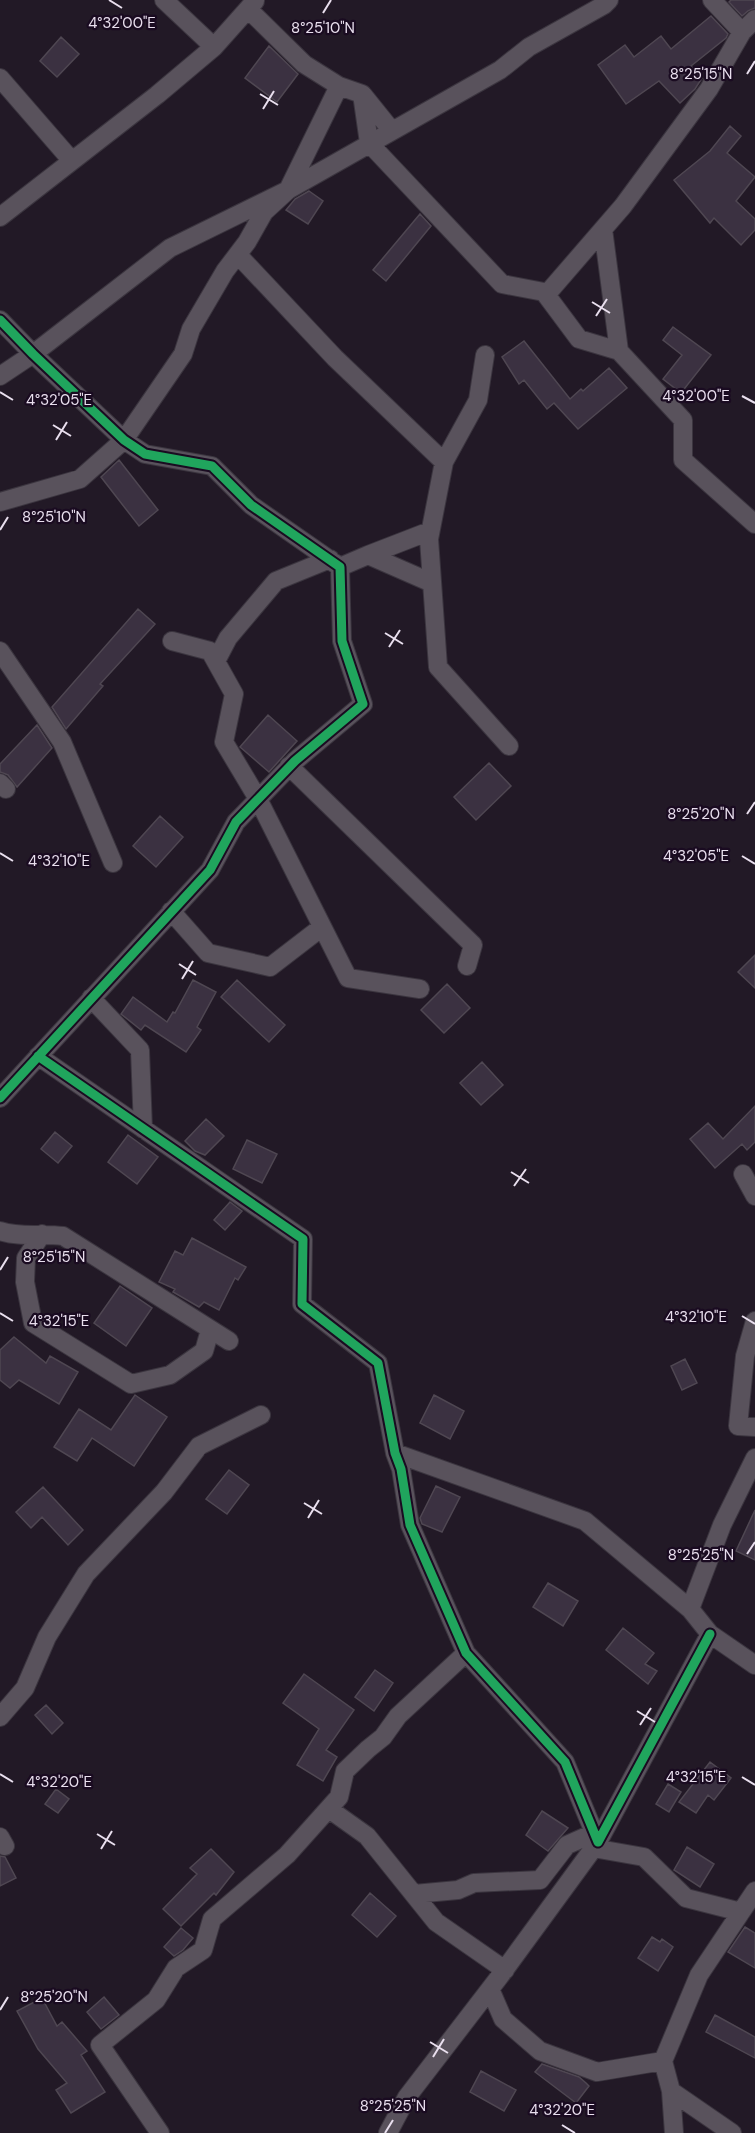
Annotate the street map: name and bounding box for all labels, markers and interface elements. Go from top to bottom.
text: 4°32'00"E [88,13,156,33]
text: 8°25'10"N [291,18,355,38]
text: 8°25'15"N [670,64,732,84]
text: 4°32'00"E [662,386,730,406]
text: 4°32'05"E [26,390,92,410]
text: 8°25'10"N [22,507,86,527]
text: 8°25'20"N [667,804,735,824]
text: 4°32'05"E [663,846,729,866]
text: 4°32'10"E [28,851,90,871]
text: 8°25'15"N [23,1247,85,1267]
text: 4°32'10"E [665,1307,727,1327]
text: 4°32'15"E [29,1311,89,1331]
text: 8°25'25"N [668,1545,734,1565]
text: 4°32'15"E [666,1767,726,1787]
text: 4°32'20"E [26,1772,92,1792]
text: 8°25'20"N [20,1987,88,2007]
text: 8°25'25"N [360,2096,426,2116]
text: 4°32'20"E [529,2100,595,2120]

